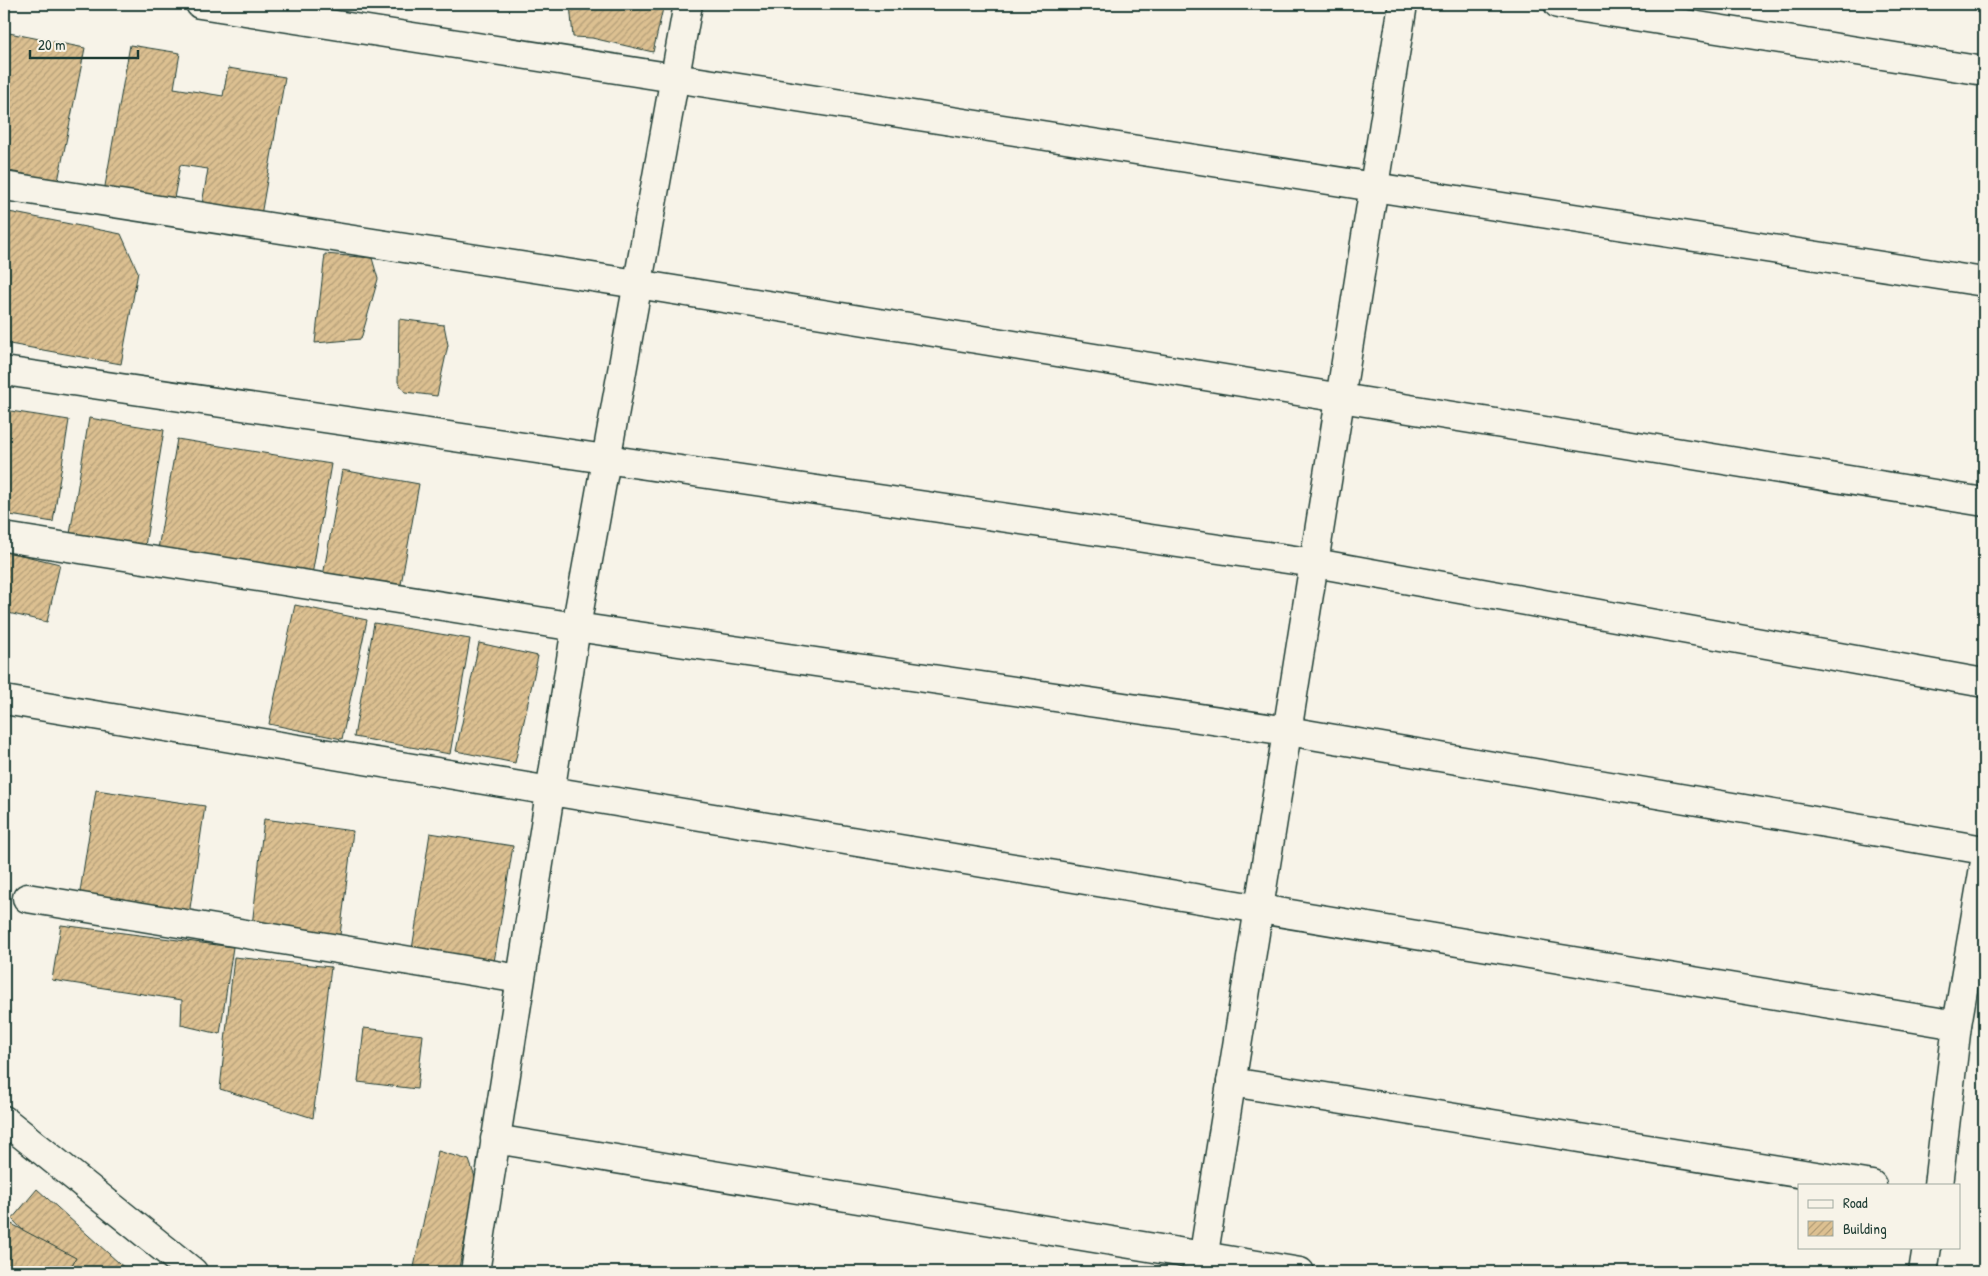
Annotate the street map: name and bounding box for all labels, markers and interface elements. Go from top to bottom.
scale bar [30,28,138,60]
text: 20 m [38,34,65,55]
legend [1798,1184,1960,1248]
text: Road [1843,1192,1868,1213]
text: Building [1843,1218,1887,1239]

